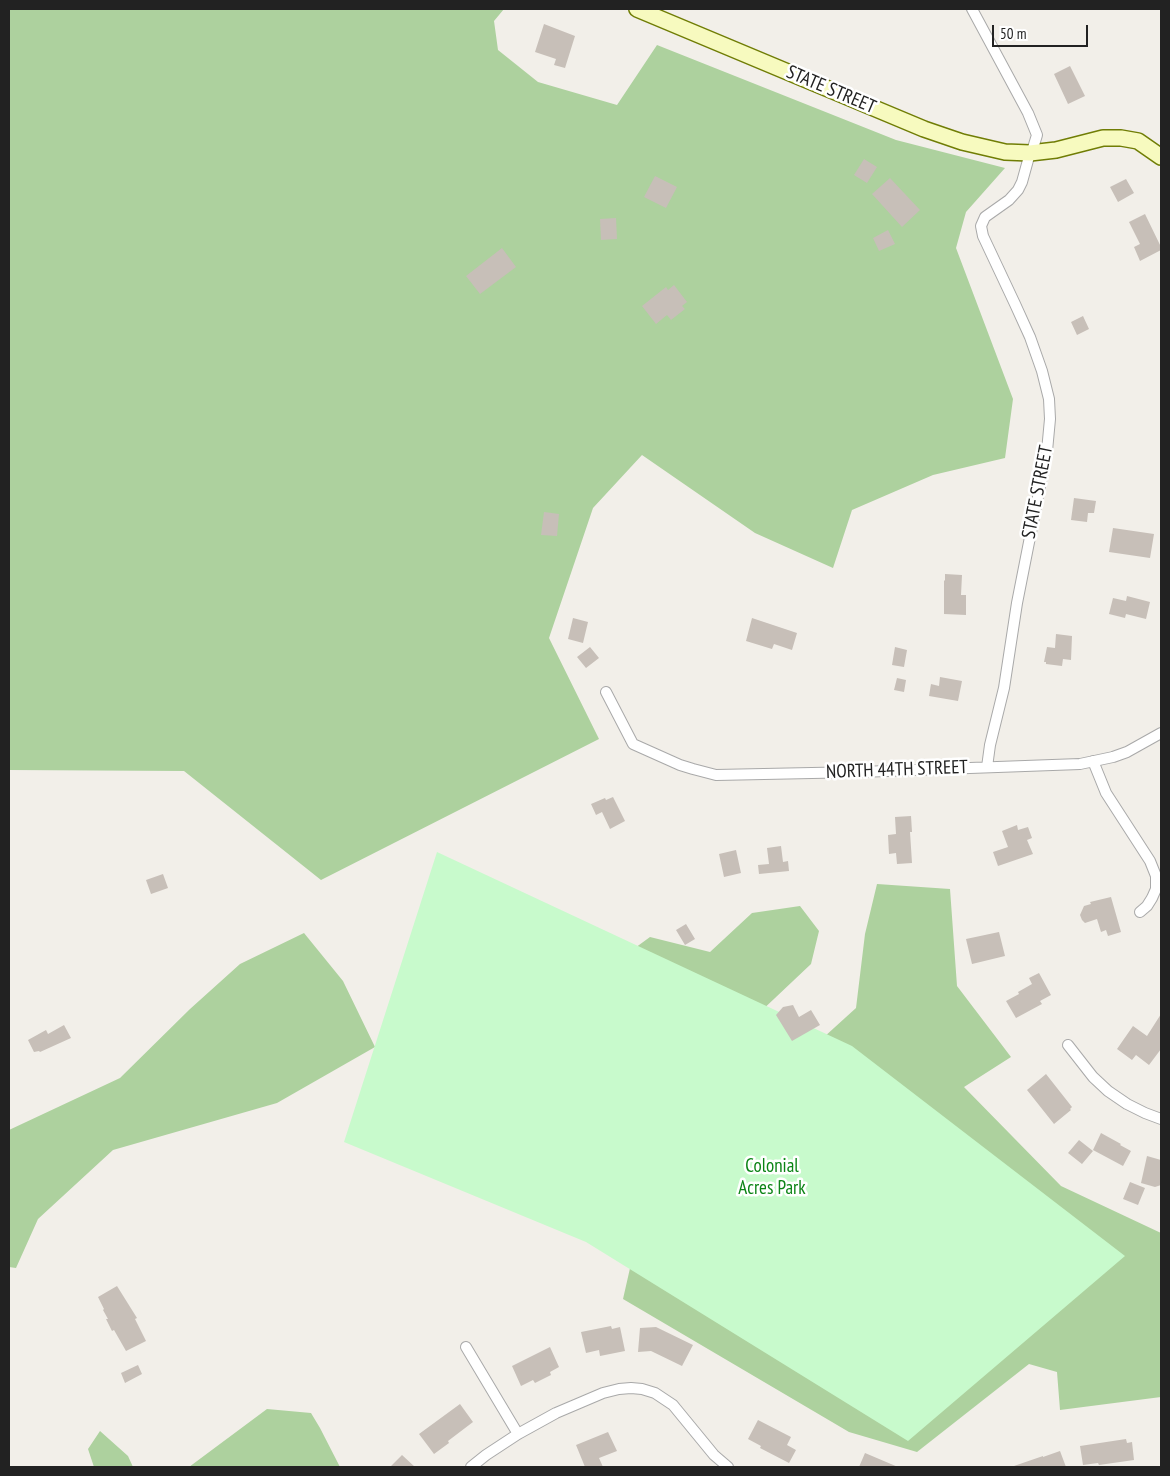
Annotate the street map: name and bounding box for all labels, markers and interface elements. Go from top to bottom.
scale bar [995,15,1091,47]
text: 50 m [1000,24,1026,43]
street label: STATE STREET [783,61,879,119]
street label: STATE STREET [1018,443,1058,541]
street label: NORTH 44TH STREET [826,756,968,784]
park label: Colonial Acres Park [738,1156,806,1200]

